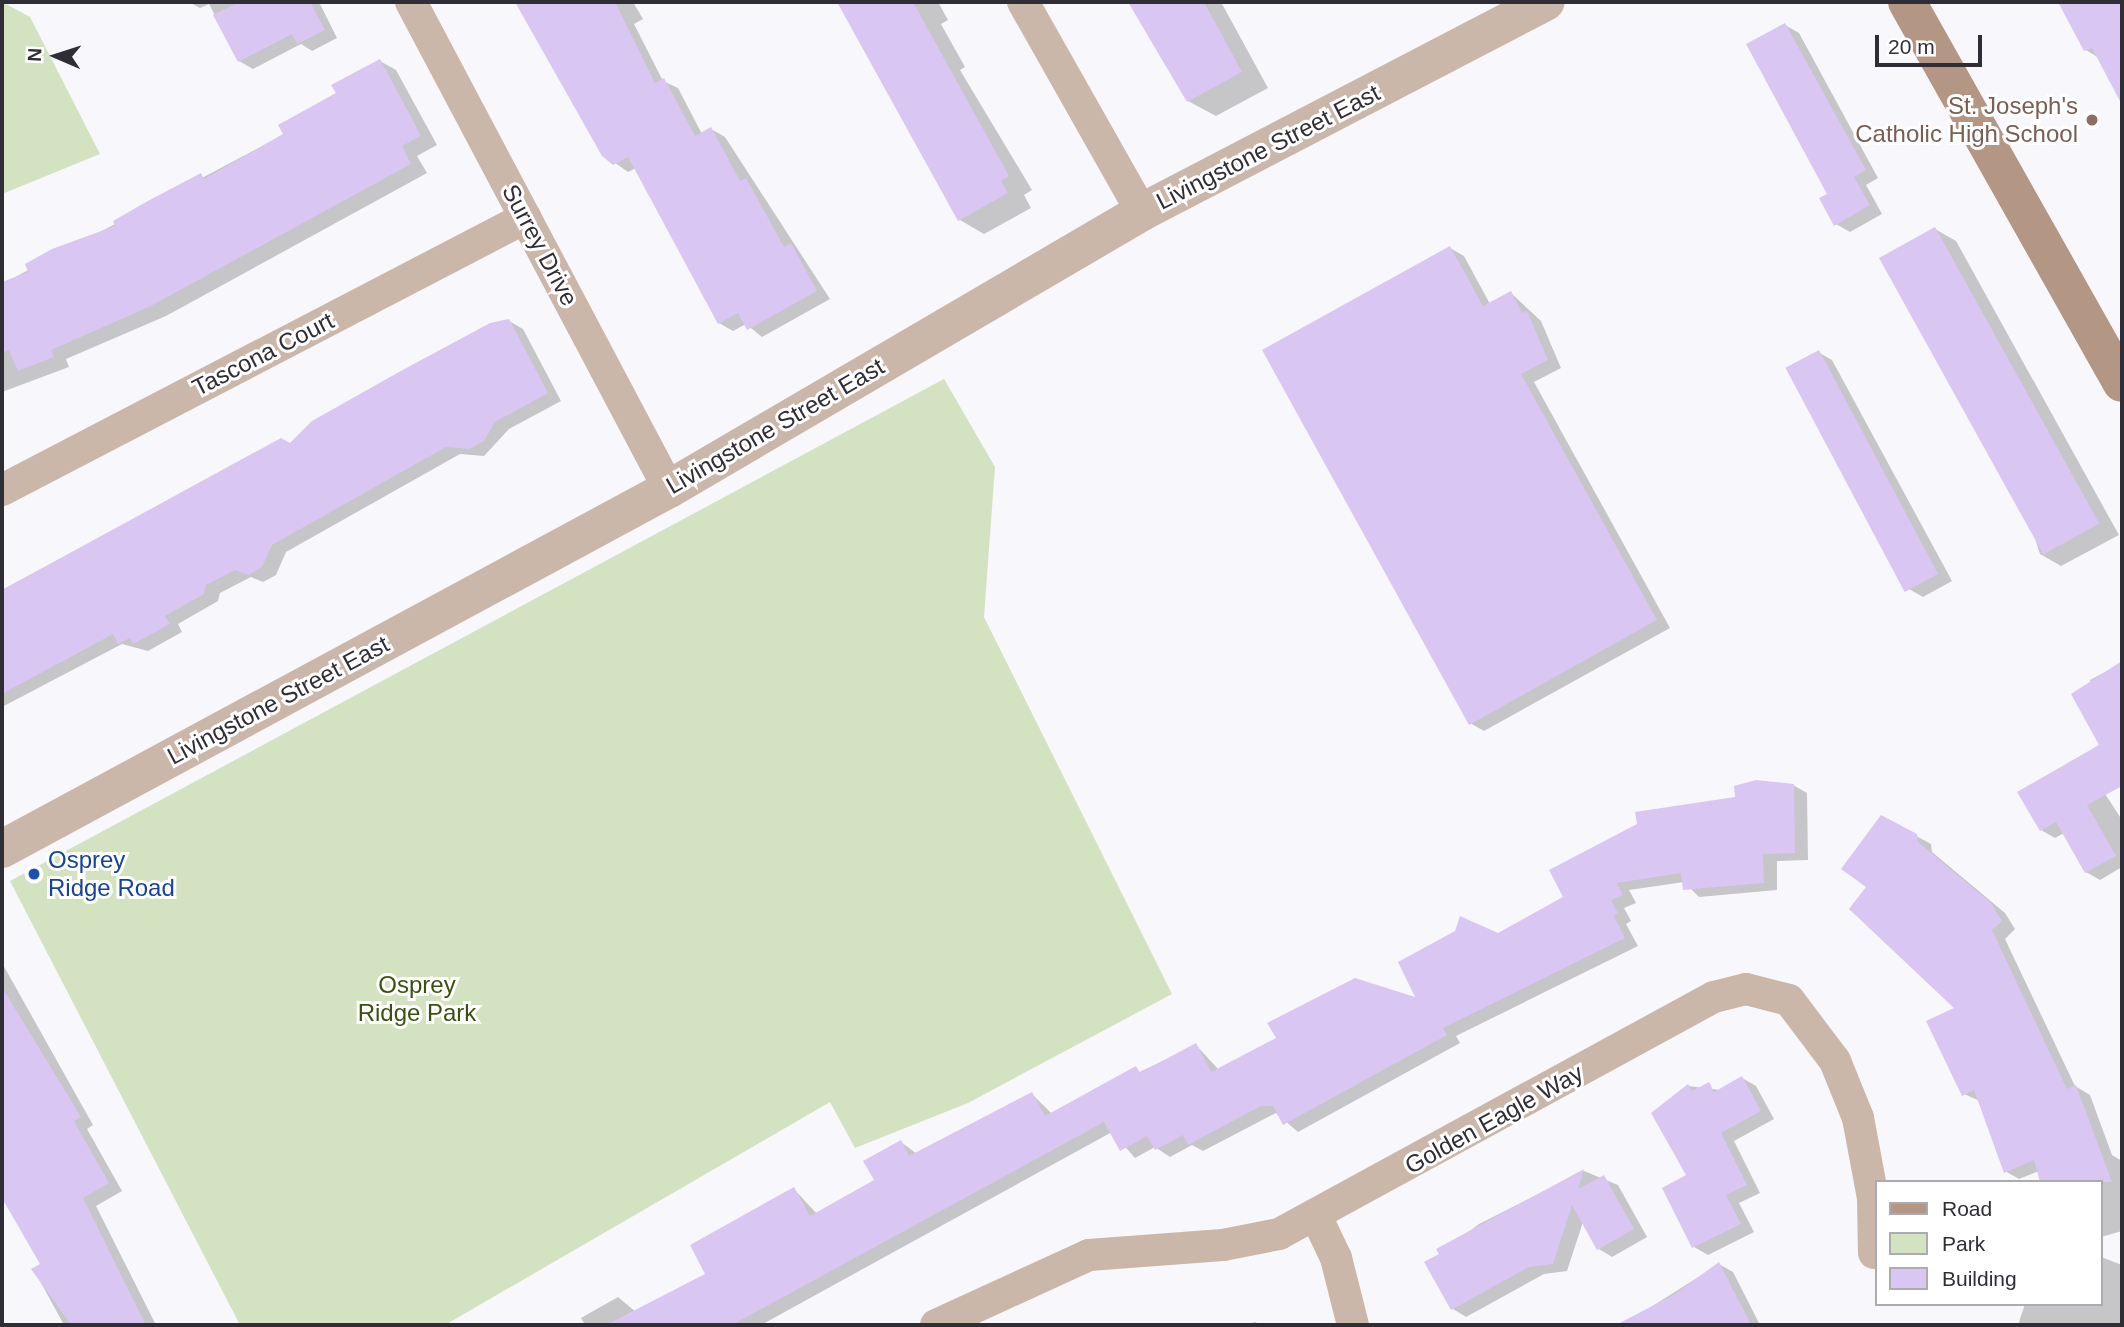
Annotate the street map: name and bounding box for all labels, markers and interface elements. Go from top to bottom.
north arrow [21,21,91,91]
scale bar [1879,21,1986,65]
text: 20 m [1888,35,1935,58]
text: N [24,47,45,62]
street label: Livingstone Street East [1152,78,1384,216]
place label: St. Joseph's Catholic High School [1855,92,2078,148]
marker: St. Joseph's Catholic High School [2084,112,2100,128]
street label: Surrey Drive [496,179,584,311]
street label: Tascona Court [188,306,338,402]
street label: Livingstone Street East [661,352,889,500]
street label: Livingstone Street East [162,629,394,771]
place label: Osprey Ridge Road [48,846,175,902]
marker: Osprey Ridge Road [26,866,42,882]
park label: Osprey Ridge Park [358,971,476,1027]
street label: Golden Eagle Way [1400,1058,1588,1180]
legend [1876,1180,2103,1306]
text: Road [1942,1197,1992,1220]
text: Park [1942,1232,1985,1255]
text: Building [1942,1267,2017,1290]

